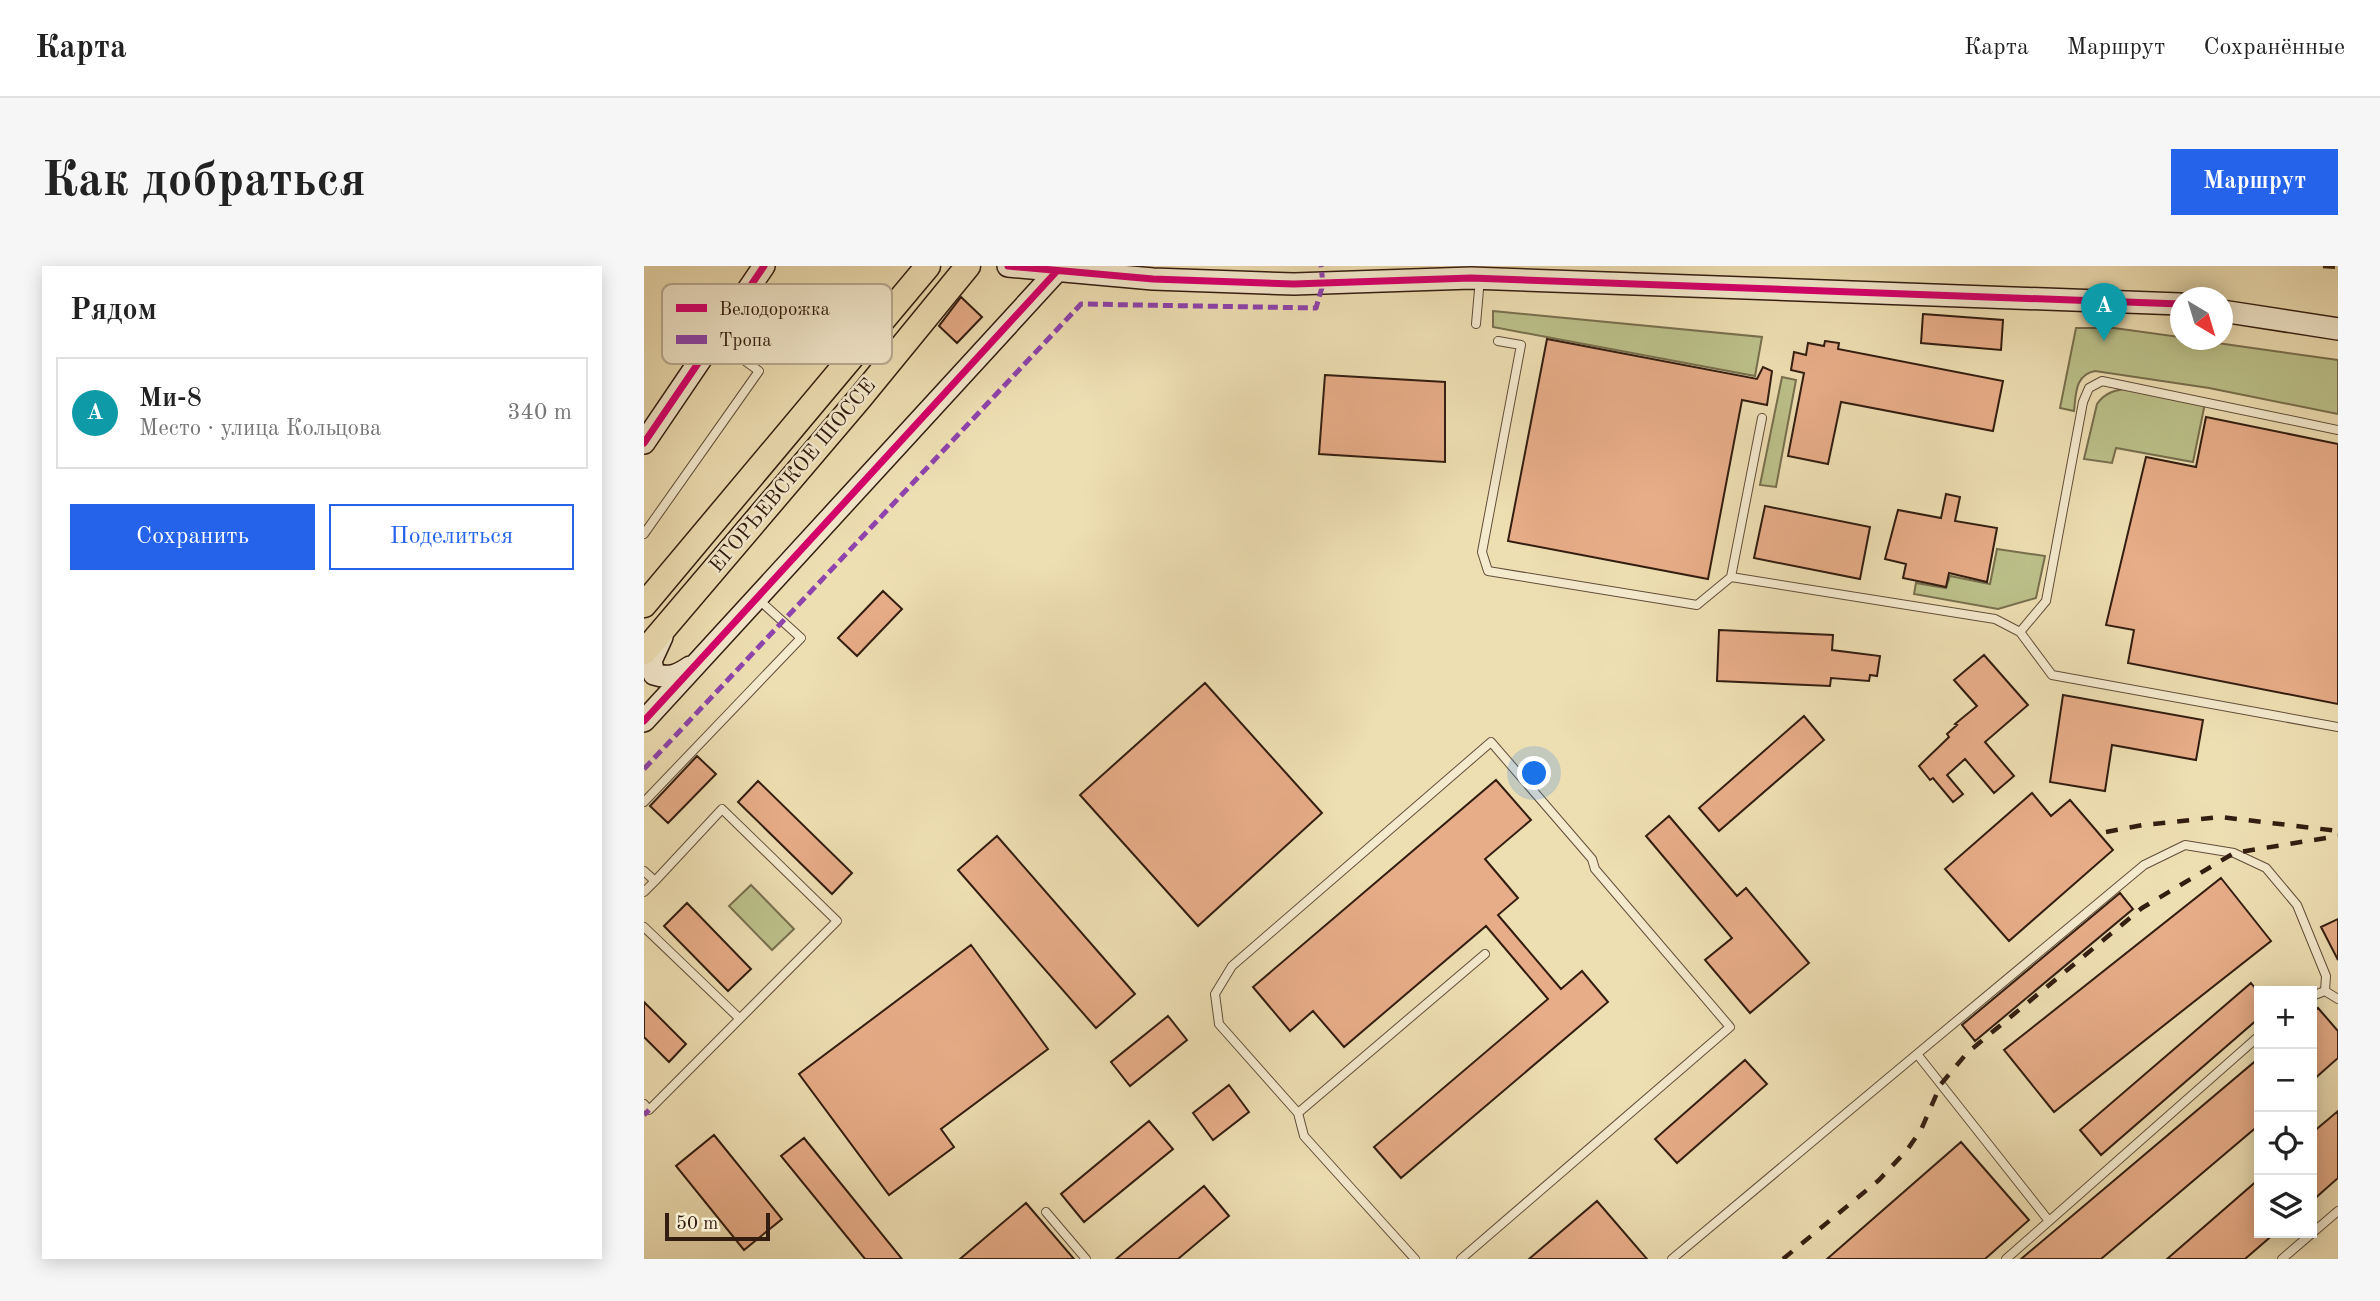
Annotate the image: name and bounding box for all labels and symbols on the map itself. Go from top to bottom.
pin: A [2081,283,2127,341]
legend [662,284,892,364]
north arrow [2170,287,2233,350]
text: Велодорожка [719,301,830,320]
text: Тропа [719,332,772,351]
street label: ЕГОРЬЕВСКОЕ ШОССЕ [706,375,880,577]
your location [1517,756,1551,790]
scale bar [665,1210,770,1242]

